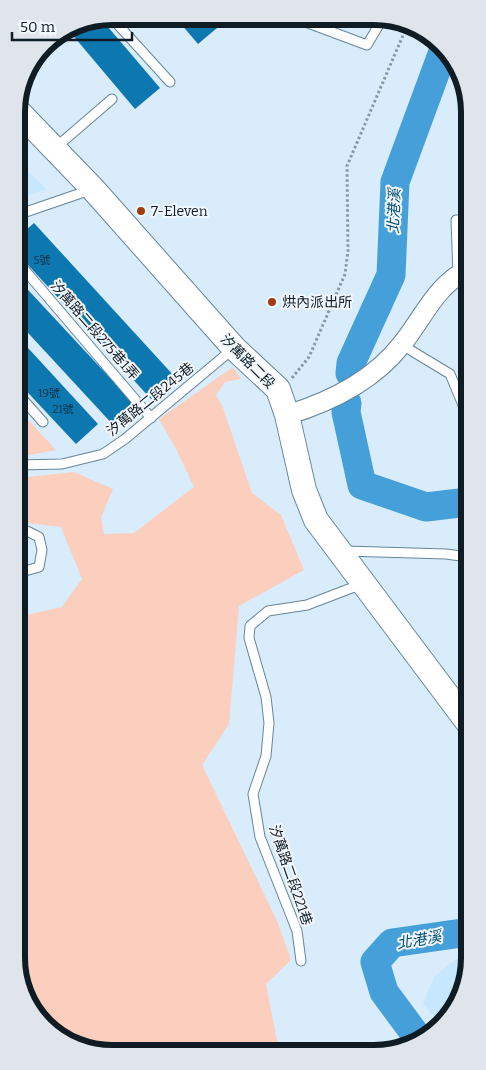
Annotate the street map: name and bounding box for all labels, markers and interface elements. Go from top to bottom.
scale bar [12,10,132,42]
text: 50 m [20,18,56,36]
water label: 北港溪 [384,186,404,234]
place label: 7-Eleven [151,203,208,220]
marker: 7-Eleven [135,205,147,217]
house number: 5號 [34,254,50,267]
street label: 汐萬路二段275巷1弄 [47,277,142,383]
place label: 烘內派出所 [282,294,352,311]
marker: 烘內派出所 [266,296,278,308]
street label: 汐萬路二段 [217,331,278,392]
street label: 汐萬路二段245巷 [103,359,197,440]
house number: 19號 [38,387,60,400]
house number: 21號 [52,403,74,416]
street label: 汐萬路二段221巷 [265,823,316,928]
water label: 北港溪 [395,927,445,953]

